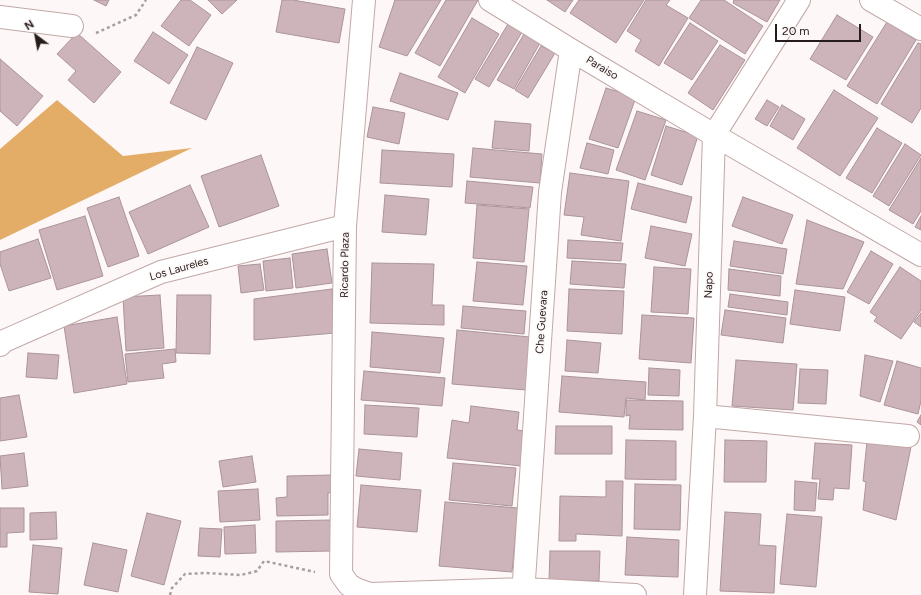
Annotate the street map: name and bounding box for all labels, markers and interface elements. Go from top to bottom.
north arrow [16,16,56,56]
scale bar [777,16,863,42]
text: N [22,18,36,33]
text: 20 m [782,24,810,38]
street label: Paraiso [583,53,621,83]
street label: Ricardo Plaza [338,232,352,298]
street label: Los Laureles [148,254,210,284]
street label: Napo [702,271,716,299]
street label: Che Guevara [533,290,551,354]

